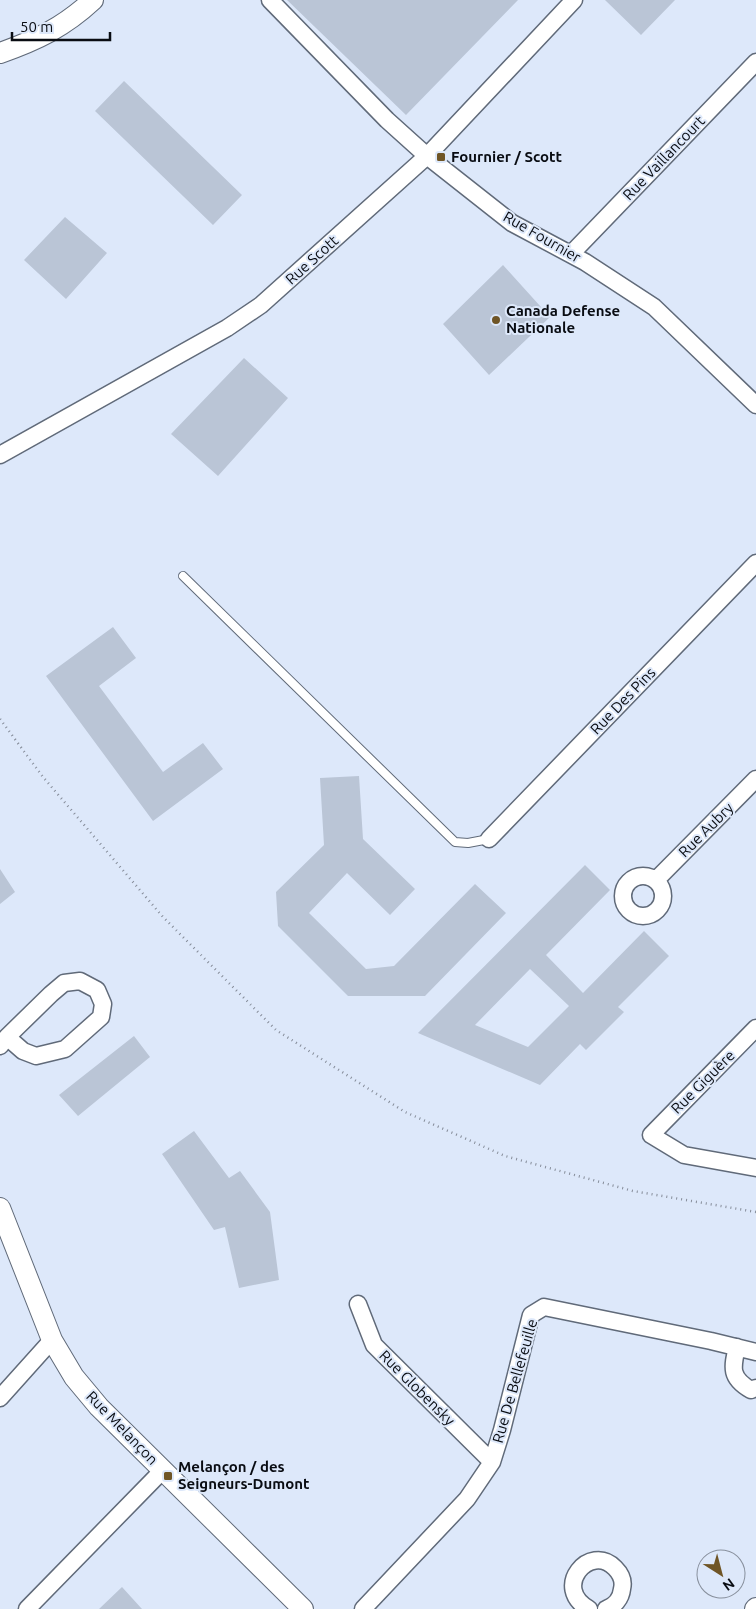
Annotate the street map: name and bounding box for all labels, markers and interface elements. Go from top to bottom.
scale bar [12,10,110,42]
text: 50 m [20,18,53,35]
street label: Rue Vaillancourt [619,112,708,203]
place label: Fournier / Scott [451,148,563,165]
marker: Fournier / Scott [435,151,447,163]
street label: Rue Fournier [500,208,584,266]
street label: Rue Scott [282,232,342,288]
place label: Canada Defense Nationale [506,302,620,336]
marker: Canada Defense Nationale [490,314,502,326]
street label: Rue Des Pins [587,664,659,738]
street label: Rue Aubry [675,799,736,860]
street label: Rue Giguère [667,1046,738,1117]
street label: Rue De Bellefeuille [489,1317,540,1445]
street label: Rue Globensky [376,1347,458,1429]
street label: Rue Melançon [83,1387,162,1468]
place label: Melançon / des Seigneurs-Dumont [178,1458,310,1492]
marker: Melançon / des Seigneurs-Dumont [162,1470,174,1482]
north arrow [696,1549,746,1599]
text: N [720,1575,738,1594]

